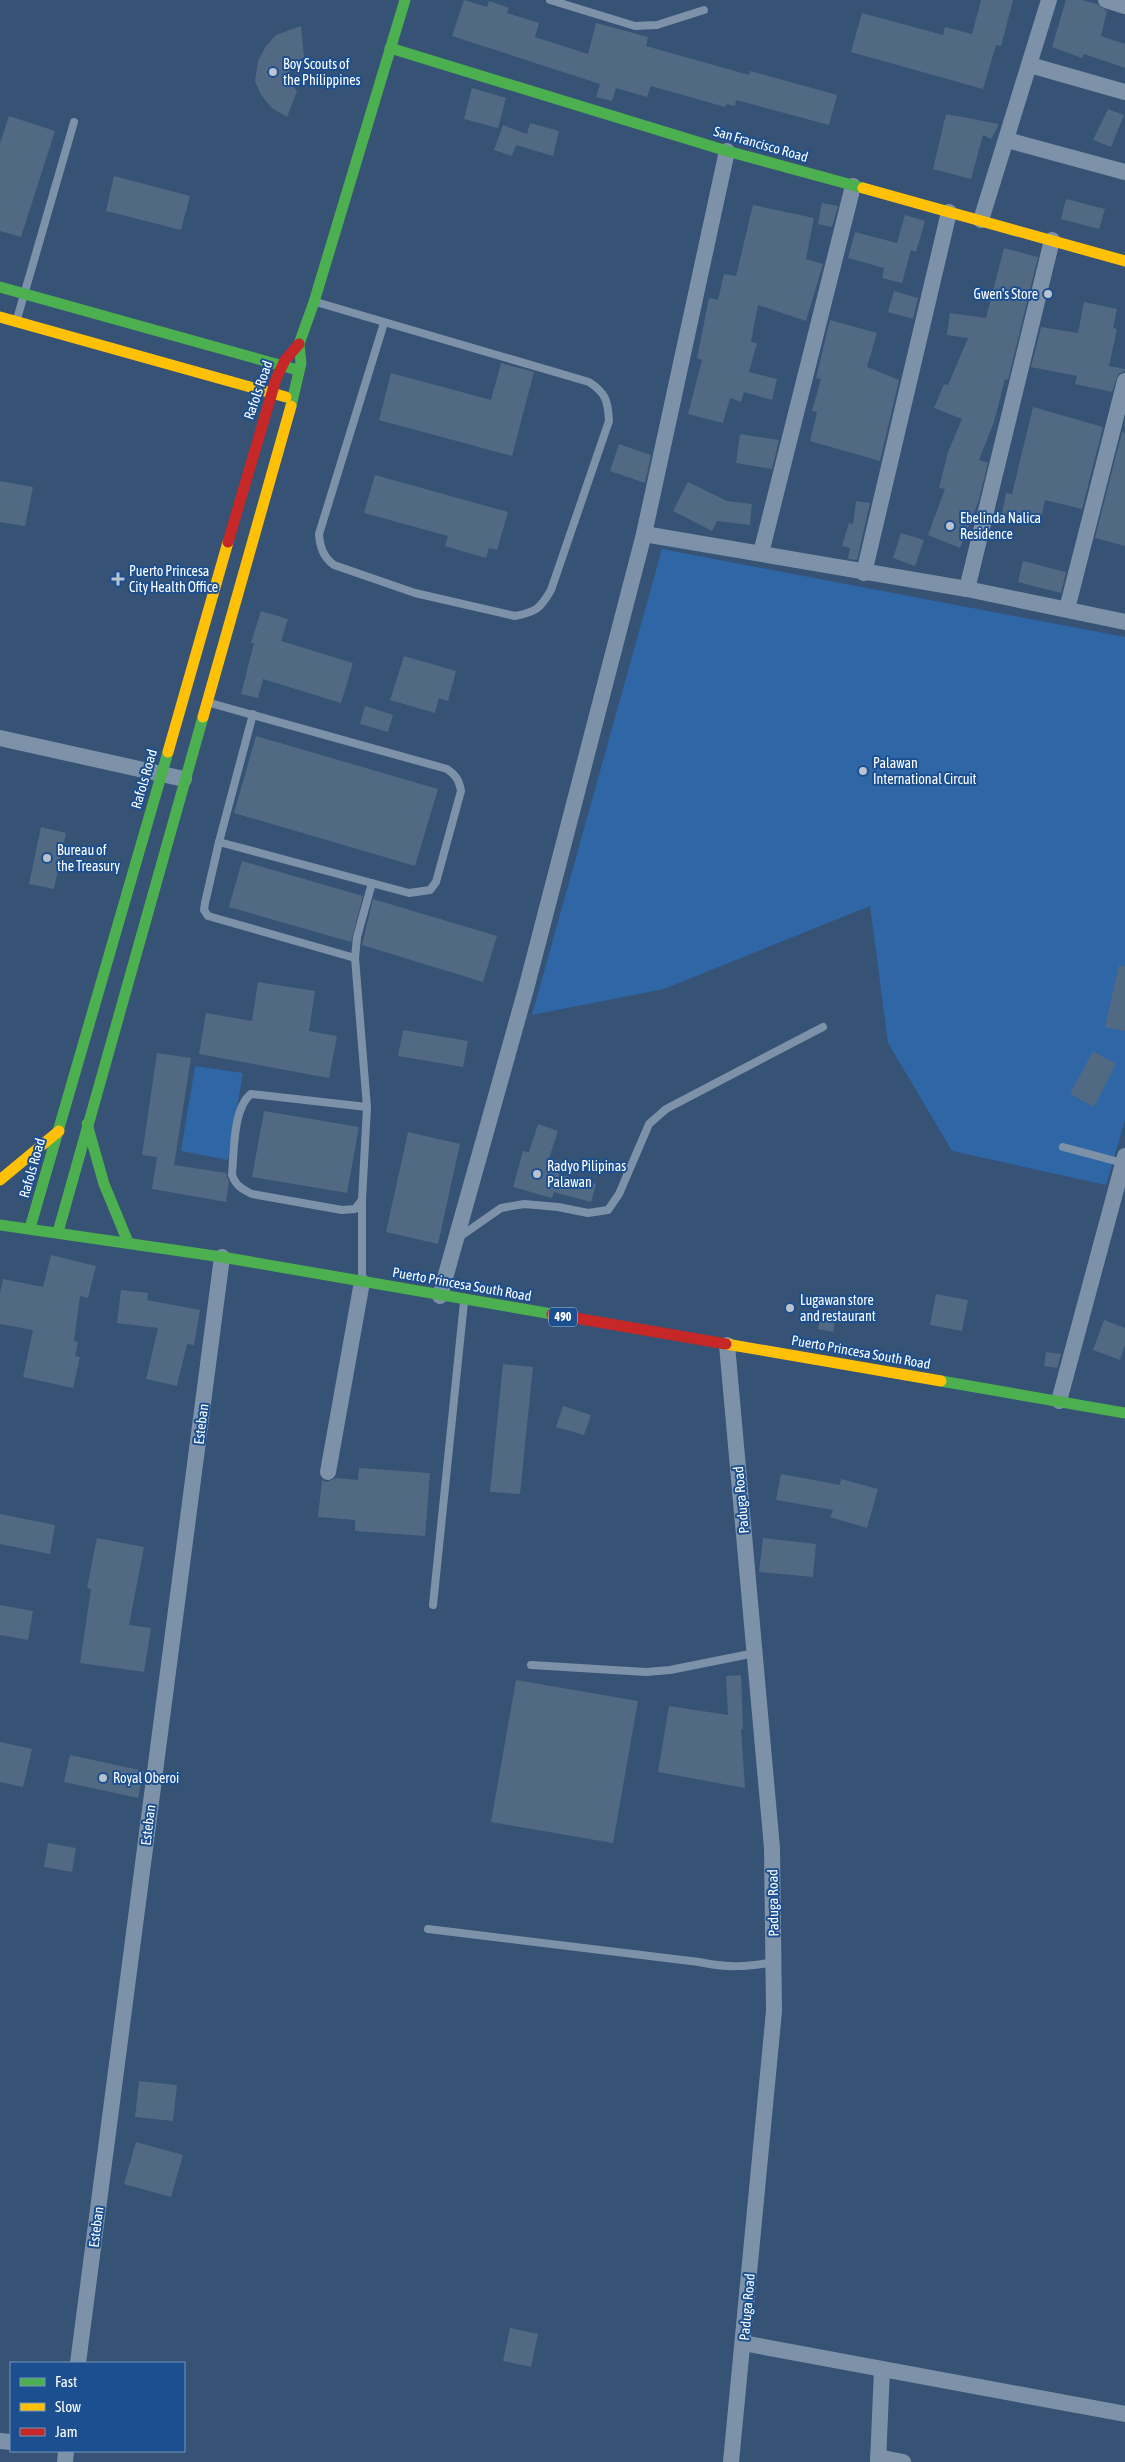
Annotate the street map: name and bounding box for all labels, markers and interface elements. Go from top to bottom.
place label: Boy Scouts of the Philippines [283,56,361,88]
marker: Boy Scouts of the Philippines [267,66,279,78]
street label: San Francisco Road [712,123,810,165]
place label: Gwen's Store [974,286,1038,302]
marker: Gwen's Store [1042,288,1054,300]
street label: Rafols Road [240,358,276,422]
place label: Ebelinda Nalica Residence [960,510,1041,542]
marker: Ebelinda Nalica Residence [944,520,956,532]
place label: Puerto Princesa City Health Office [129,563,218,595]
marker: Puerto Princesa City Health Office [111,572,125,586]
street label: Rafols Road [128,747,160,811]
place label: Palawan International Circuit [873,755,977,787]
marker: Palawan International Circuit [857,765,869,777]
place label: Bureau of the Treasury [57,842,120,874]
marker: Bureau of the Treasury [41,852,53,864]
street label: Rafols Road [16,1136,48,1200]
place label: Radyo Pilipinas Palawan [547,1158,626,1190]
marker: Radyo Pilipinas Palawan [531,1168,543,1180]
street label: Puerto Princesa South Road [391,1264,533,1304]
place label: Lugawan store and restaurant [800,1292,876,1324]
marker: Lugawan store and restaurant [784,1302,796,1314]
road number: 490 [549,1308,577,1326]
street label: Puerto Princesa South Road [790,1332,932,1372]
street label: Esteban [191,1403,211,1445]
street label: Paduga Road [730,1466,752,1534]
place label: Royal Oberoi [113,1770,179,1786]
marker: Royal Oberoi [97,1772,109,1784]
street label: Esteban [138,1804,158,1846]
street label: Paduga Road [764,1869,782,1937]
street label: Esteban [86,2206,106,2248]
street label: Paduga Road [736,2273,758,2341]
legend [10,2362,185,2452]
text: Fast [55,2373,77,2390]
text: Slow [55,2398,81,2415]
text: Jam [55,2423,78,2440]

